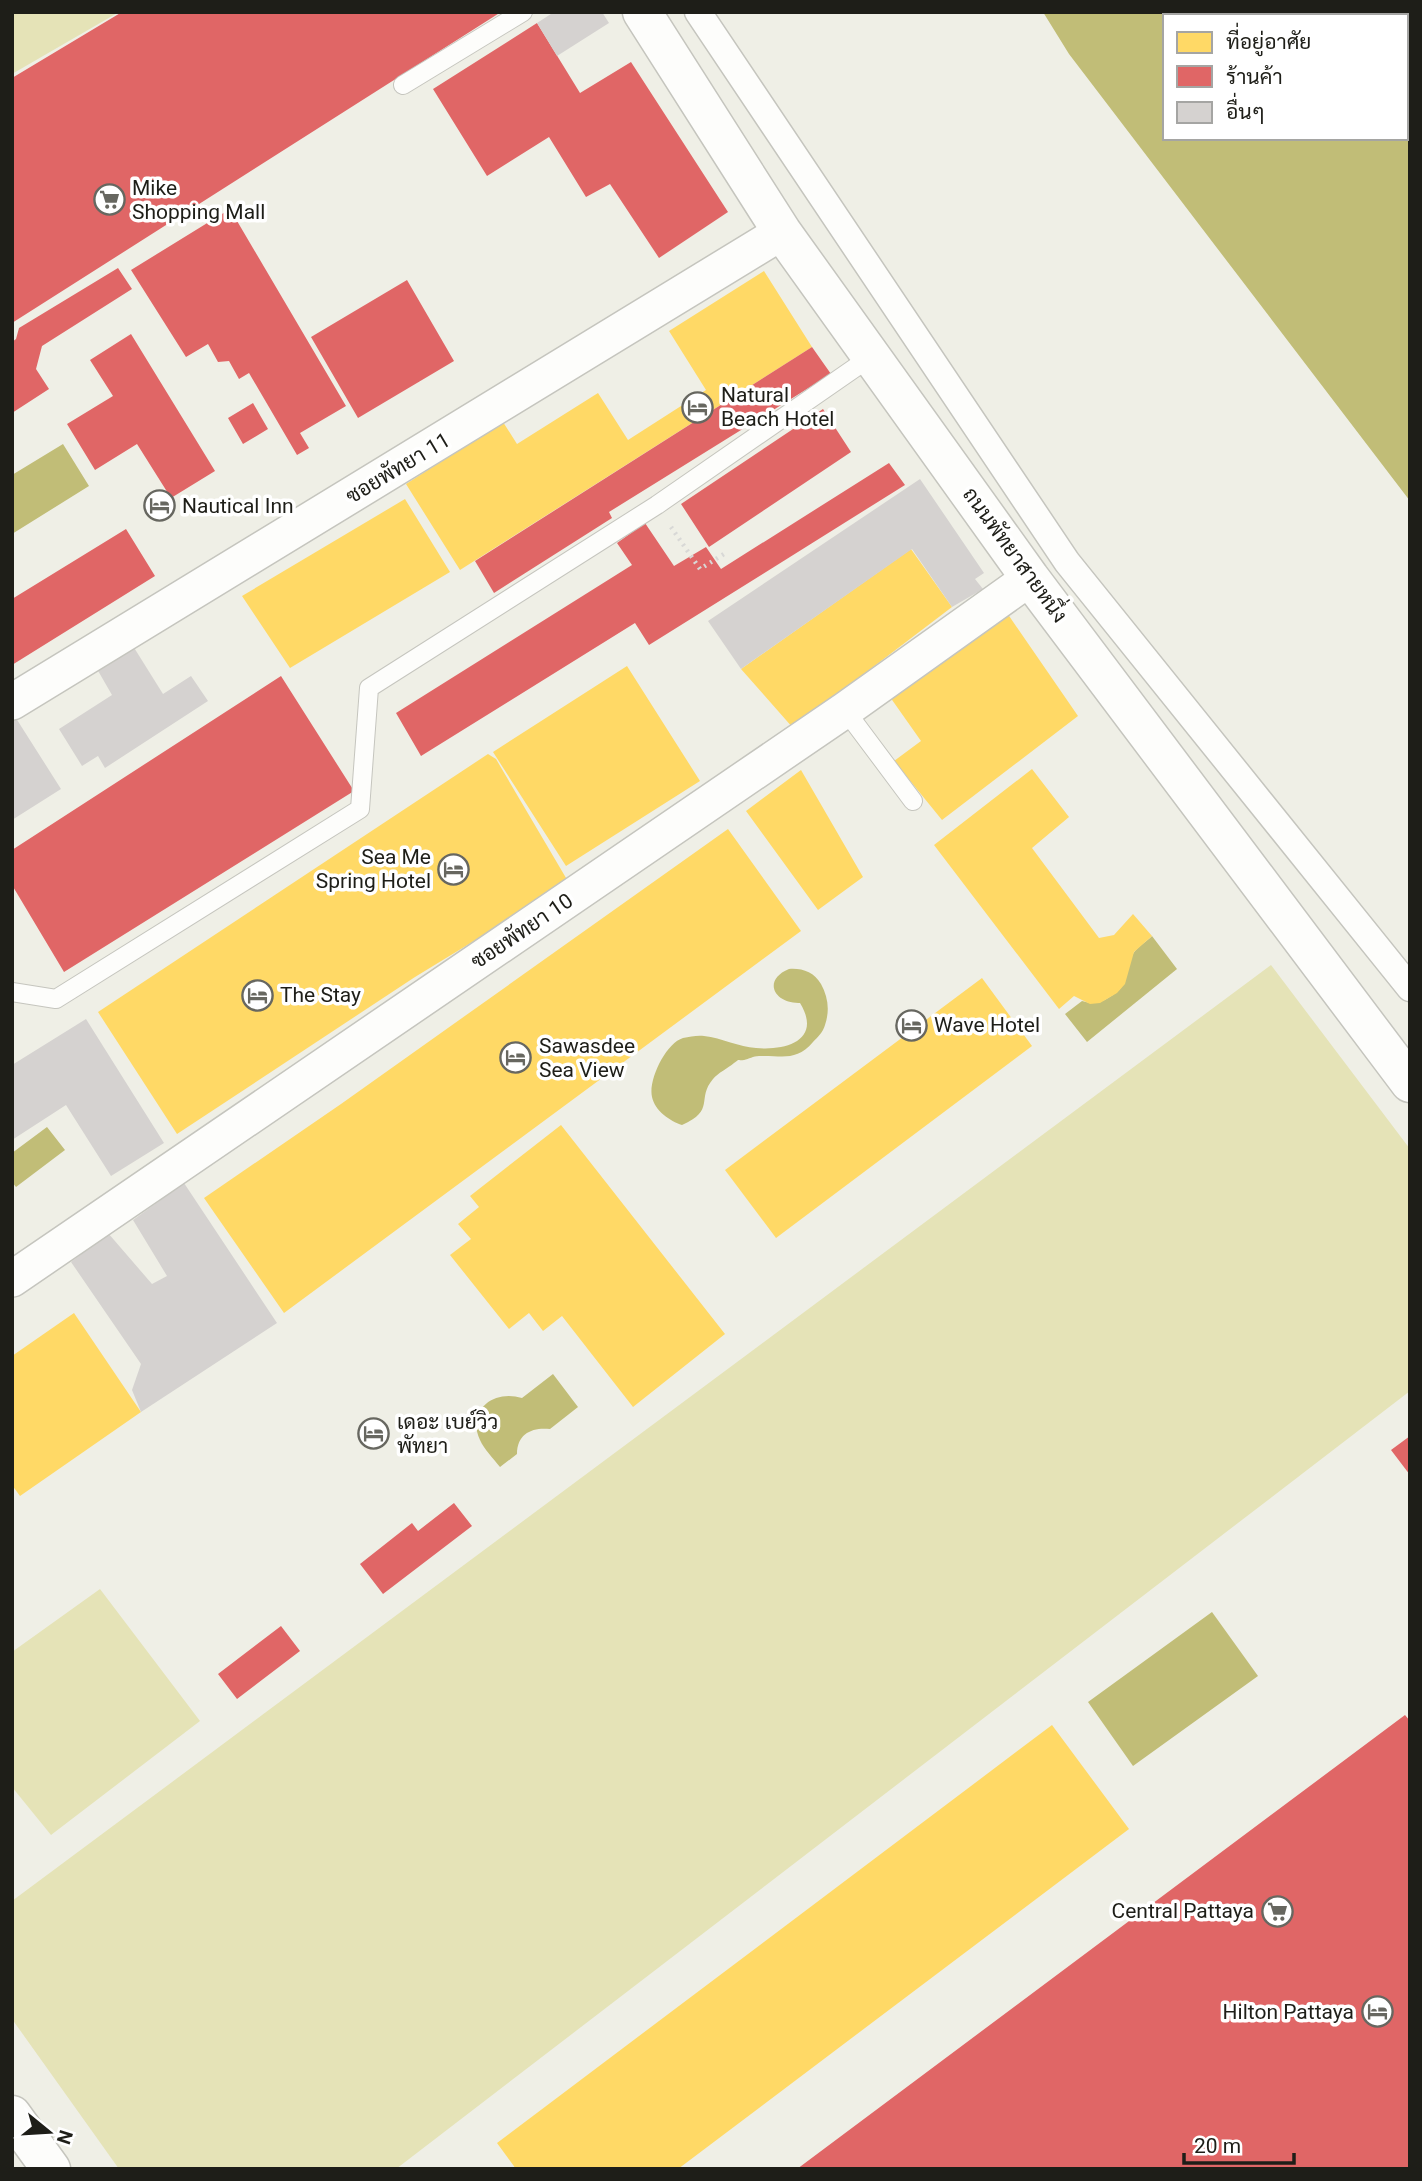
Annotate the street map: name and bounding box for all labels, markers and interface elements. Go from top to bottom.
legend [1163,14,1408,140]
text: ที่อยู่อาศัย [1226,22,1311,57]
text: ร้านค้า [1226,65,1283,89]
text: อื่นๆ [1226,92,1265,124]
place label: Mike Shopping Mall [132,176,265,224]
supermarket icon: Mike Shopping Mall [92,183,126,217]
place label: Natural Beach Hotel [721,383,834,431]
hotel icon: Natural Beach Hotel [681,390,715,424]
street label: ซอยพัทยา 11 [342,428,454,508]
street label: ถนนพัทยาสายหนึ่ง [958,478,1078,627]
hotel icon: Nautical Inn [142,489,176,523]
place label: Nautical Inn [182,494,294,518]
place label: Sea Me Spring Hotel [316,845,431,893]
hotel icon: Sea Me Spring Hotel [437,852,471,886]
street label: ซอยพัทยา 10 [467,888,577,974]
hotel icon: The Stay [240,978,274,1012]
place label: The Stay [280,983,361,1007]
hotel icon: Wave Hotel [894,1008,928,1042]
place label: Wave Hotel [934,1013,1040,1037]
place label: Sawasdee Sea View [539,1034,635,1082]
hotel icon: Sawasdee Sea View [499,1041,533,1075]
place label: เดอะ เบย์วิว พัทยา [397,1408,498,1458]
hotel icon: เดอะ เบย์วิว พัทยา [357,1417,391,1451]
supermarket icon: Central Pattaya [1260,1894,1294,1928]
place label: Central Pattaya [1112,1899,1254,1923]
hotel icon: Hilton Pattaya [1360,1995,1394,2029]
place label: Hilton Pattaya [1223,2000,1354,2024]
north arrow [14,2097,84,2167]
scale bar [1184,2122,1294,2166]
text: N [52,2127,78,2147]
text: 20 m [1194,2134,1241,2158]

